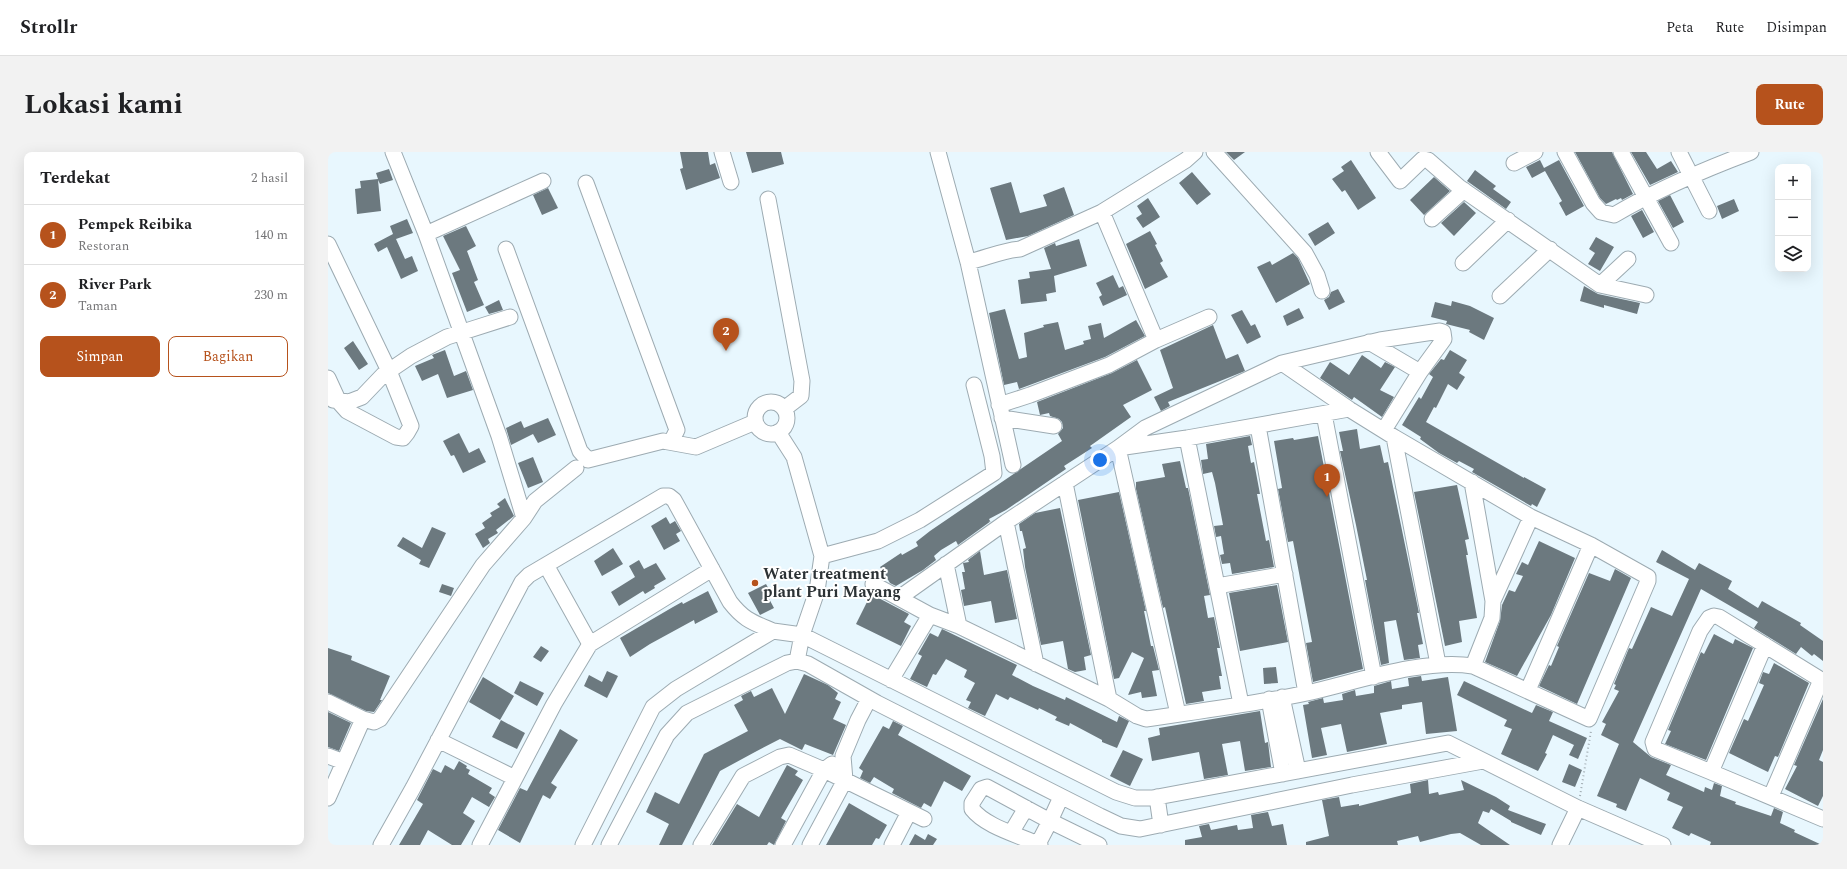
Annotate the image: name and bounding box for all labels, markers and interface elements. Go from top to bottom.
text: Strollr [20,13,77,42]
text: Peta [1666,17,1693,38]
text: Rute [1715,17,1744,38]
text: Disimpan [1766,17,1827,38]
text: Lokasi kami [24,83,183,126]
button: Rute [1756,84,1823,125]
map controls [1775,164,1811,272]
button: + [1775,164,1811,200]
text: Terdekat [40,165,110,191]
text: 2 hasil [251,168,288,188]
button: − [1775,200,1811,236]
text: Pempek Reibika [78,213,192,236]
text: 1 [49,225,57,245]
text: 140 m [254,225,288,245]
text: Restoran [78,236,129,256]
button: layers [1775,236,1811,272]
text: River Park [78,273,152,296]
text: 2 [49,285,57,305]
text: 230 m [254,285,288,305]
text: Taman [78,296,118,316]
pin: 2 [713,318,739,351]
button: Simpan [40,336,160,377]
button: Bagikan [168,336,288,377]
your location [1090,450,1110,470]
pin: 1 [1314,464,1340,497]
place label: Water treatment plant Puri Mayang [763,562,901,604]
marker: Water treatment plant Puri Mayang [750,578,760,588]

